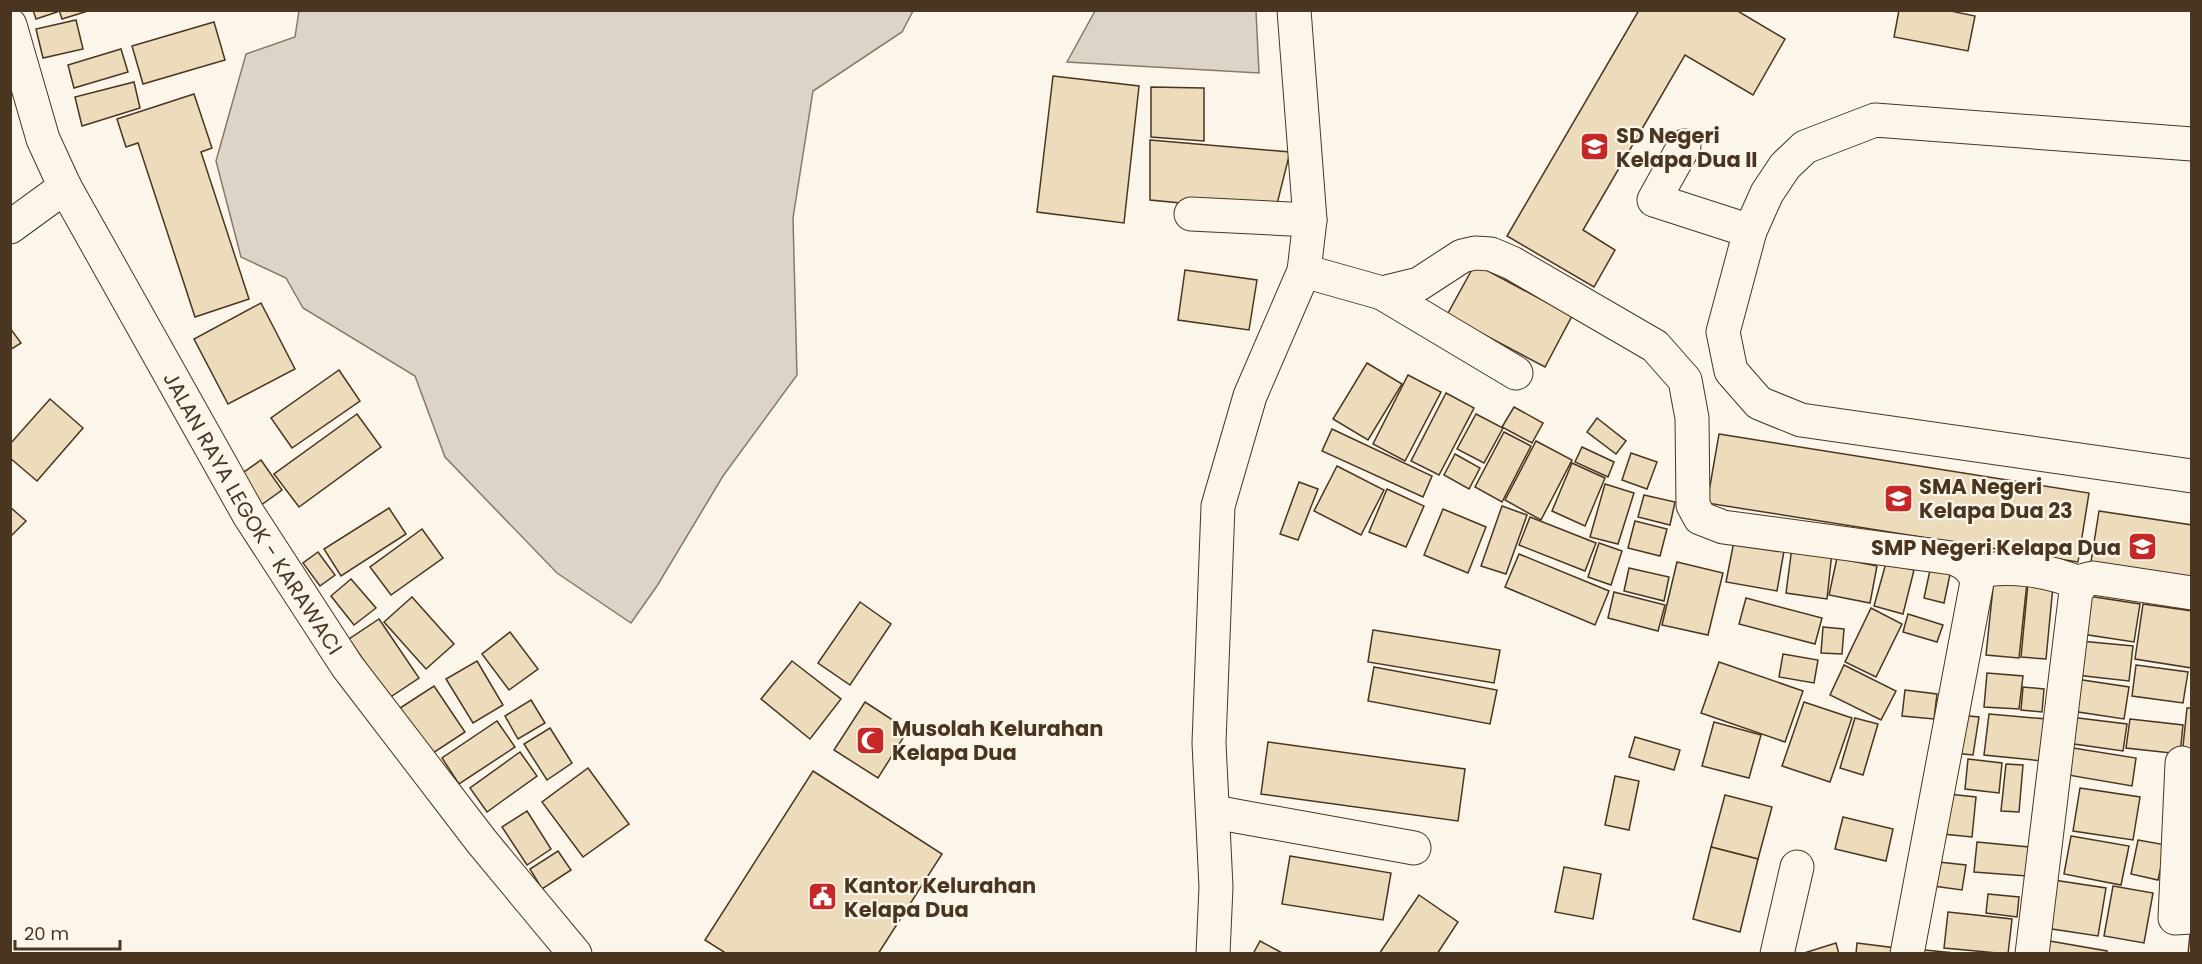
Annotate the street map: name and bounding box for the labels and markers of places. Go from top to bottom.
place label: SD Negeri Kelapa Dua II [1616,121,1758,174]
school or university icon: SD Negeri Kelapa Dua II [1579,131,1611,163]
place label: SMA Negeri Kelapa Dua 23 [1919,472,2073,525]
school or university icon: SMA Negeri Kelapa Dua 23 [1882,482,1914,514]
school or university icon: SMP Negeri Kelapa Dua [2126,531,2158,563]
place label: SMP Negeri Kelapa Dua [1871,533,2121,562]
place label: Musolah Kelurahan Kelapa Dua [892,714,1103,767]
mosque icon: Musolah Kelurahan Kelapa Dua [855,724,887,756]
place label: Kantor Kelurahan Kelapa Dua [844,871,1036,924]
public building icon: Kantor Kelurahan Kelapa Dua [807,881,839,913]

